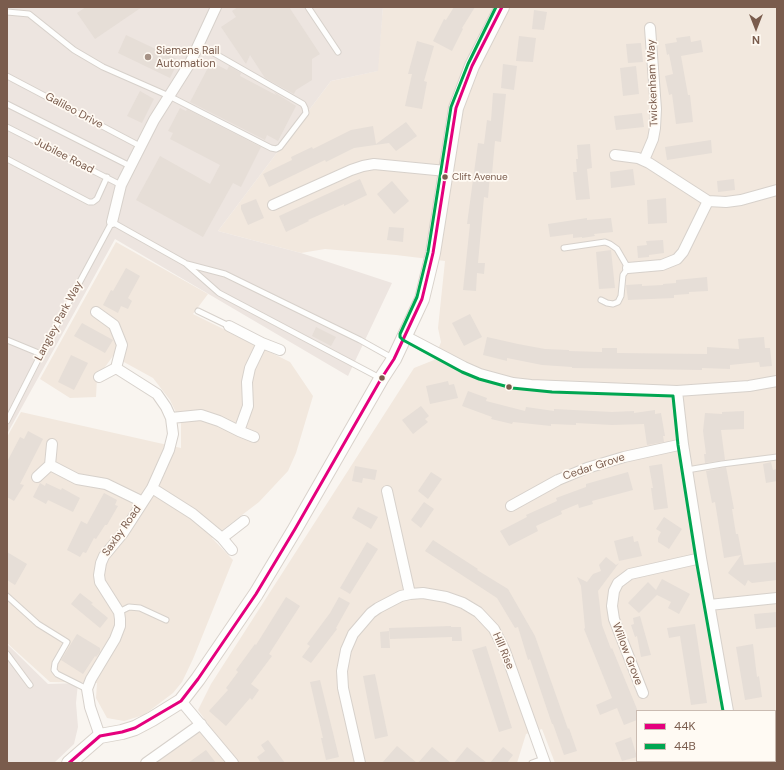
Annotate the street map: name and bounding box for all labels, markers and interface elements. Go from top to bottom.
north arrow [736,8,776,48]
text: N [752,33,760,47]
street label: Twickenham Way [645,39,661,127]
place label: Siemens Rail Automation [156,44,220,70]
marker: Siemens Rail Automation [143,52,153,62]
street label: Galileo Drive [43,90,105,132]
street label: Jubilee Road [32,135,96,177]
place label: Clift Avenue [452,171,508,183]
marker: Clift Avenue [440,172,450,182]
street label: Langley Park Way [32,279,86,363]
unlabelled marker [377,373,387,383]
unlabelled marker [504,382,514,392]
street label: Cedar Grove [561,451,627,483]
street label: Saxby Road [100,503,144,559]
street label: Willow Grove [609,621,645,687]
street label: Hill Rise [489,631,517,671]
legend [636,710,776,762]
text: 44K [674,718,696,734]
text: 44B [674,738,696,754]

